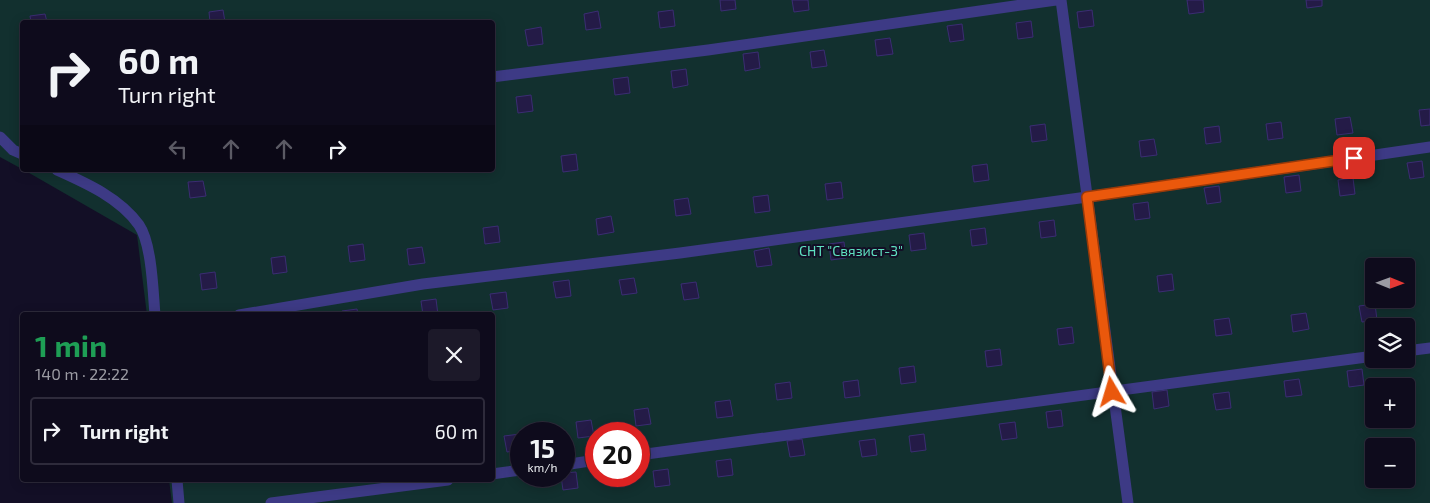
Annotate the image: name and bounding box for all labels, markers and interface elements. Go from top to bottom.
text: 60 m [118,39,199,81]
icon: right [35,40,100,105]
text: Turn right [118,81,216,107]
icon: left [164,135,192,163]
icon: ahead [217,135,245,163]
icon: ahead [270,135,298,163]
icon: right [323,135,351,163]
pin [1333,137,1375,179]
icon: arrive [1340,144,1368,172]
park label: СНТ "Связист-3" [799,242,903,259]
north arrow [1365,258,1415,308]
map controls [1365,258,1415,488]
button: layers [1365,318,1415,368]
text: 1 min [35,327,107,363]
button: close [428,329,480,381]
text: 140 m · 22:22 [35,364,129,383]
position arrow [1085,365,1137,417]
button: + [1365,378,1415,428]
icon: right [37,417,65,445]
text: Turn right [80,420,168,443]
text: 60 m [435,420,478,443]
speed limit sign: 20 [585,422,650,487]
text: 15 [530,433,555,463]
button: − [1365,438,1415,488]
text: km/h [528,460,557,474]

